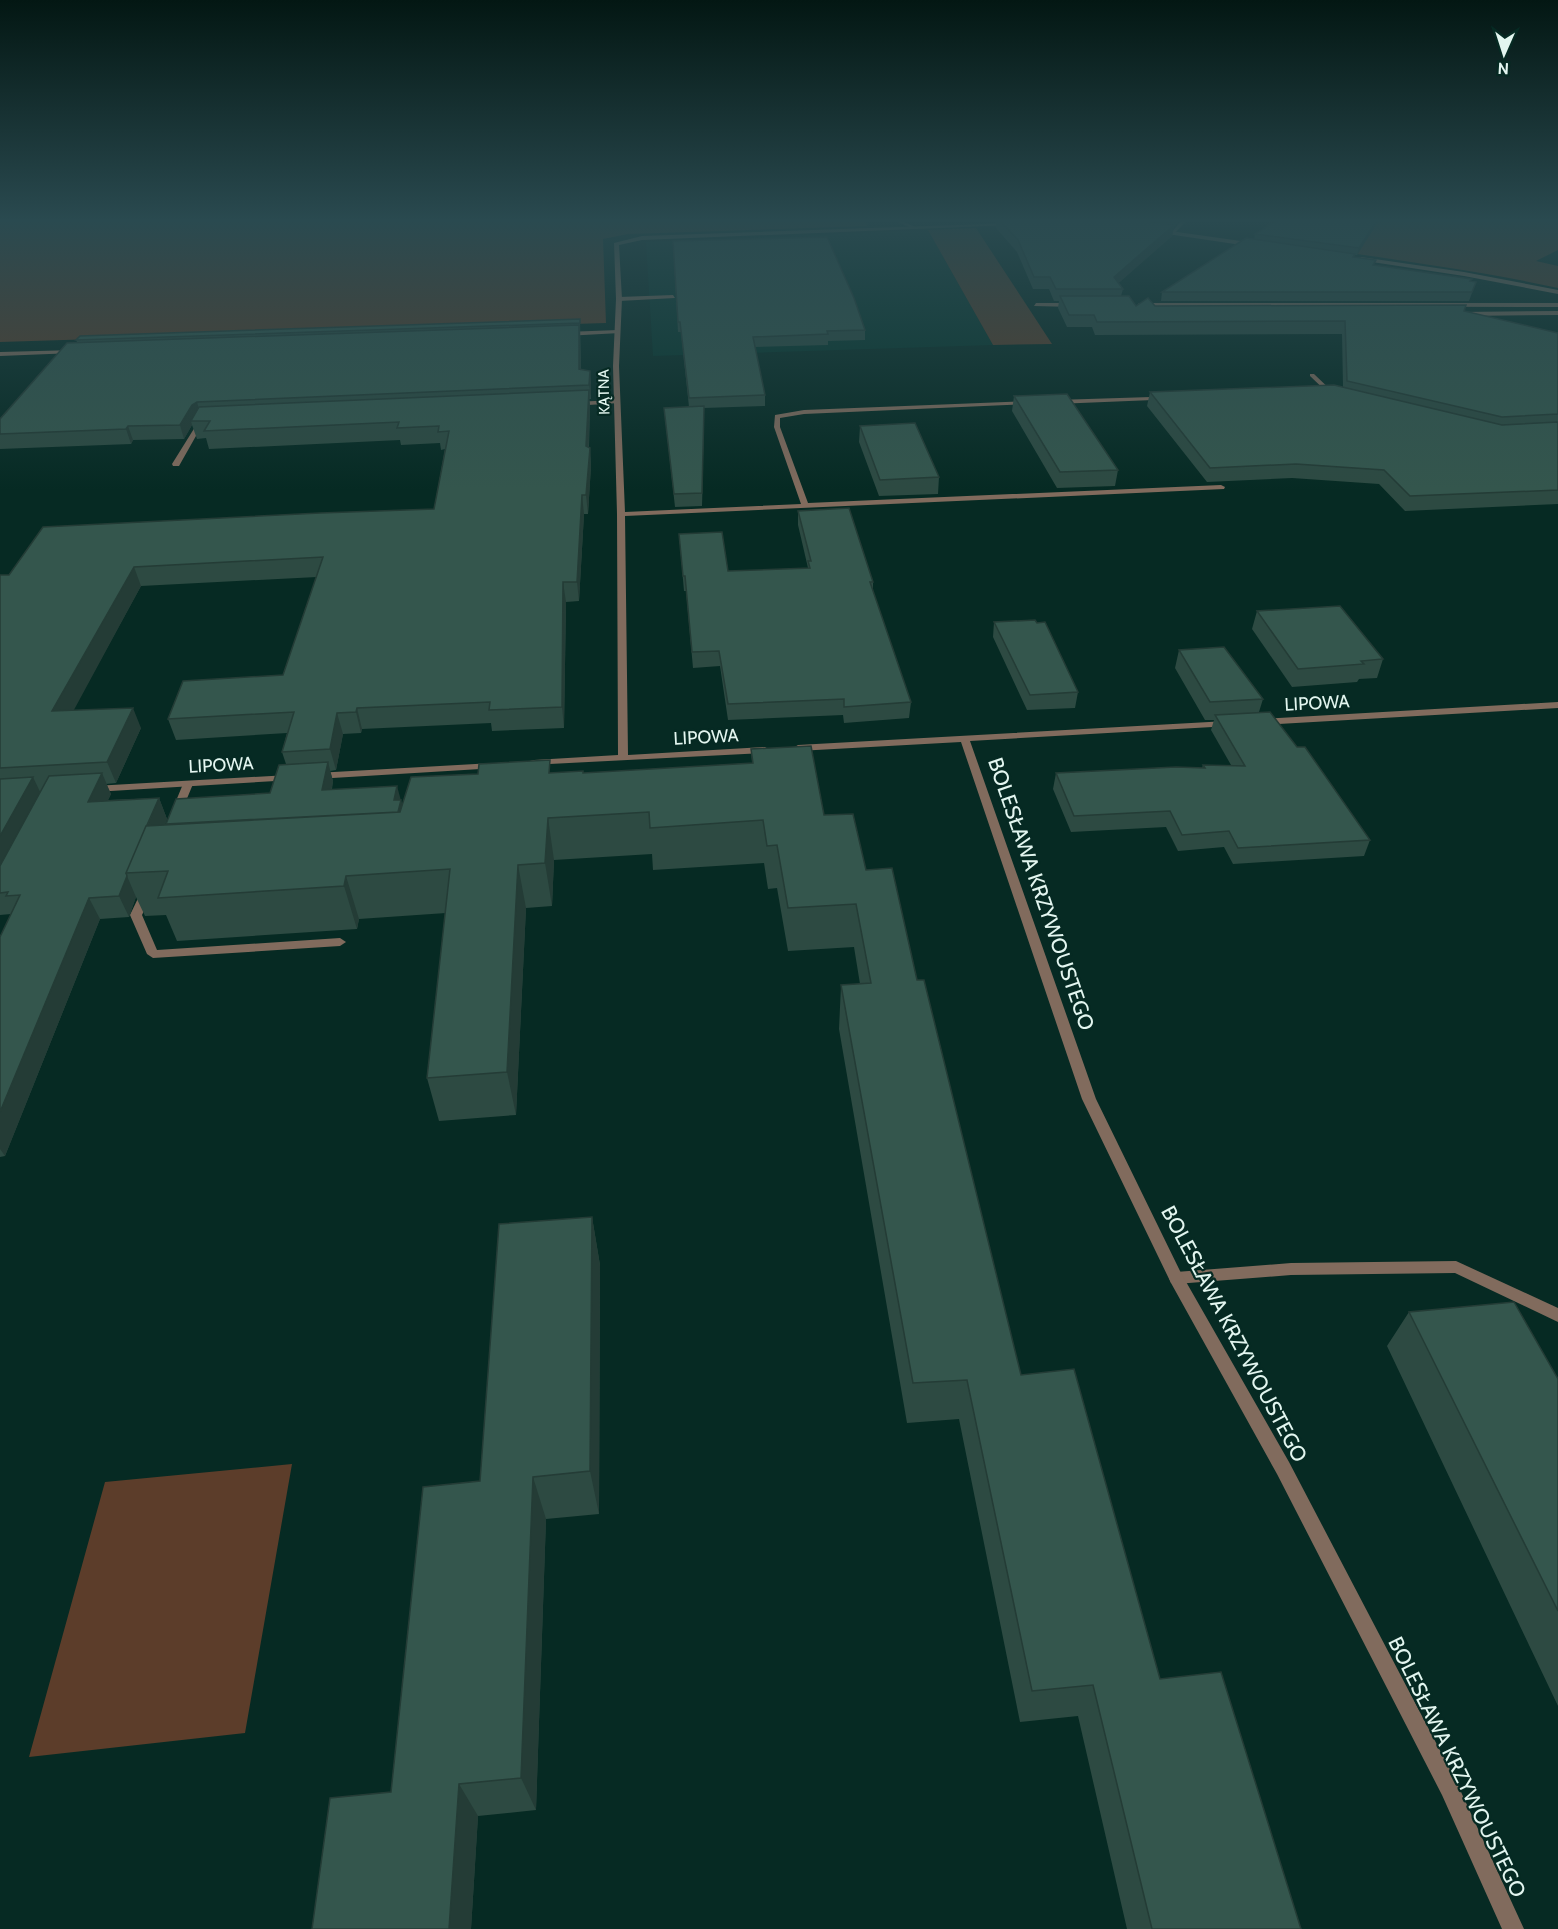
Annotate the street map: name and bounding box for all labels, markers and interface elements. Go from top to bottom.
north arrow [1474,24,1534,84]
text: N [1497,59,1509,78]
street label: KĄTNA [595,368,613,415]
street label: LIPOWA [1284,690,1350,716]
street label: LIPOWA [673,724,739,750]
street label: LIPOWA [188,752,254,778]
street label: BOLESŁAWA KRZYWOUSTEGO [983,754,1100,1033]
street label: BOLESŁAWA KRZYWOUSTEGO [1156,1201,1313,1466]
street label: BOLESŁAWA KRZYWOUSTEGO [1383,1632,1532,1901]

